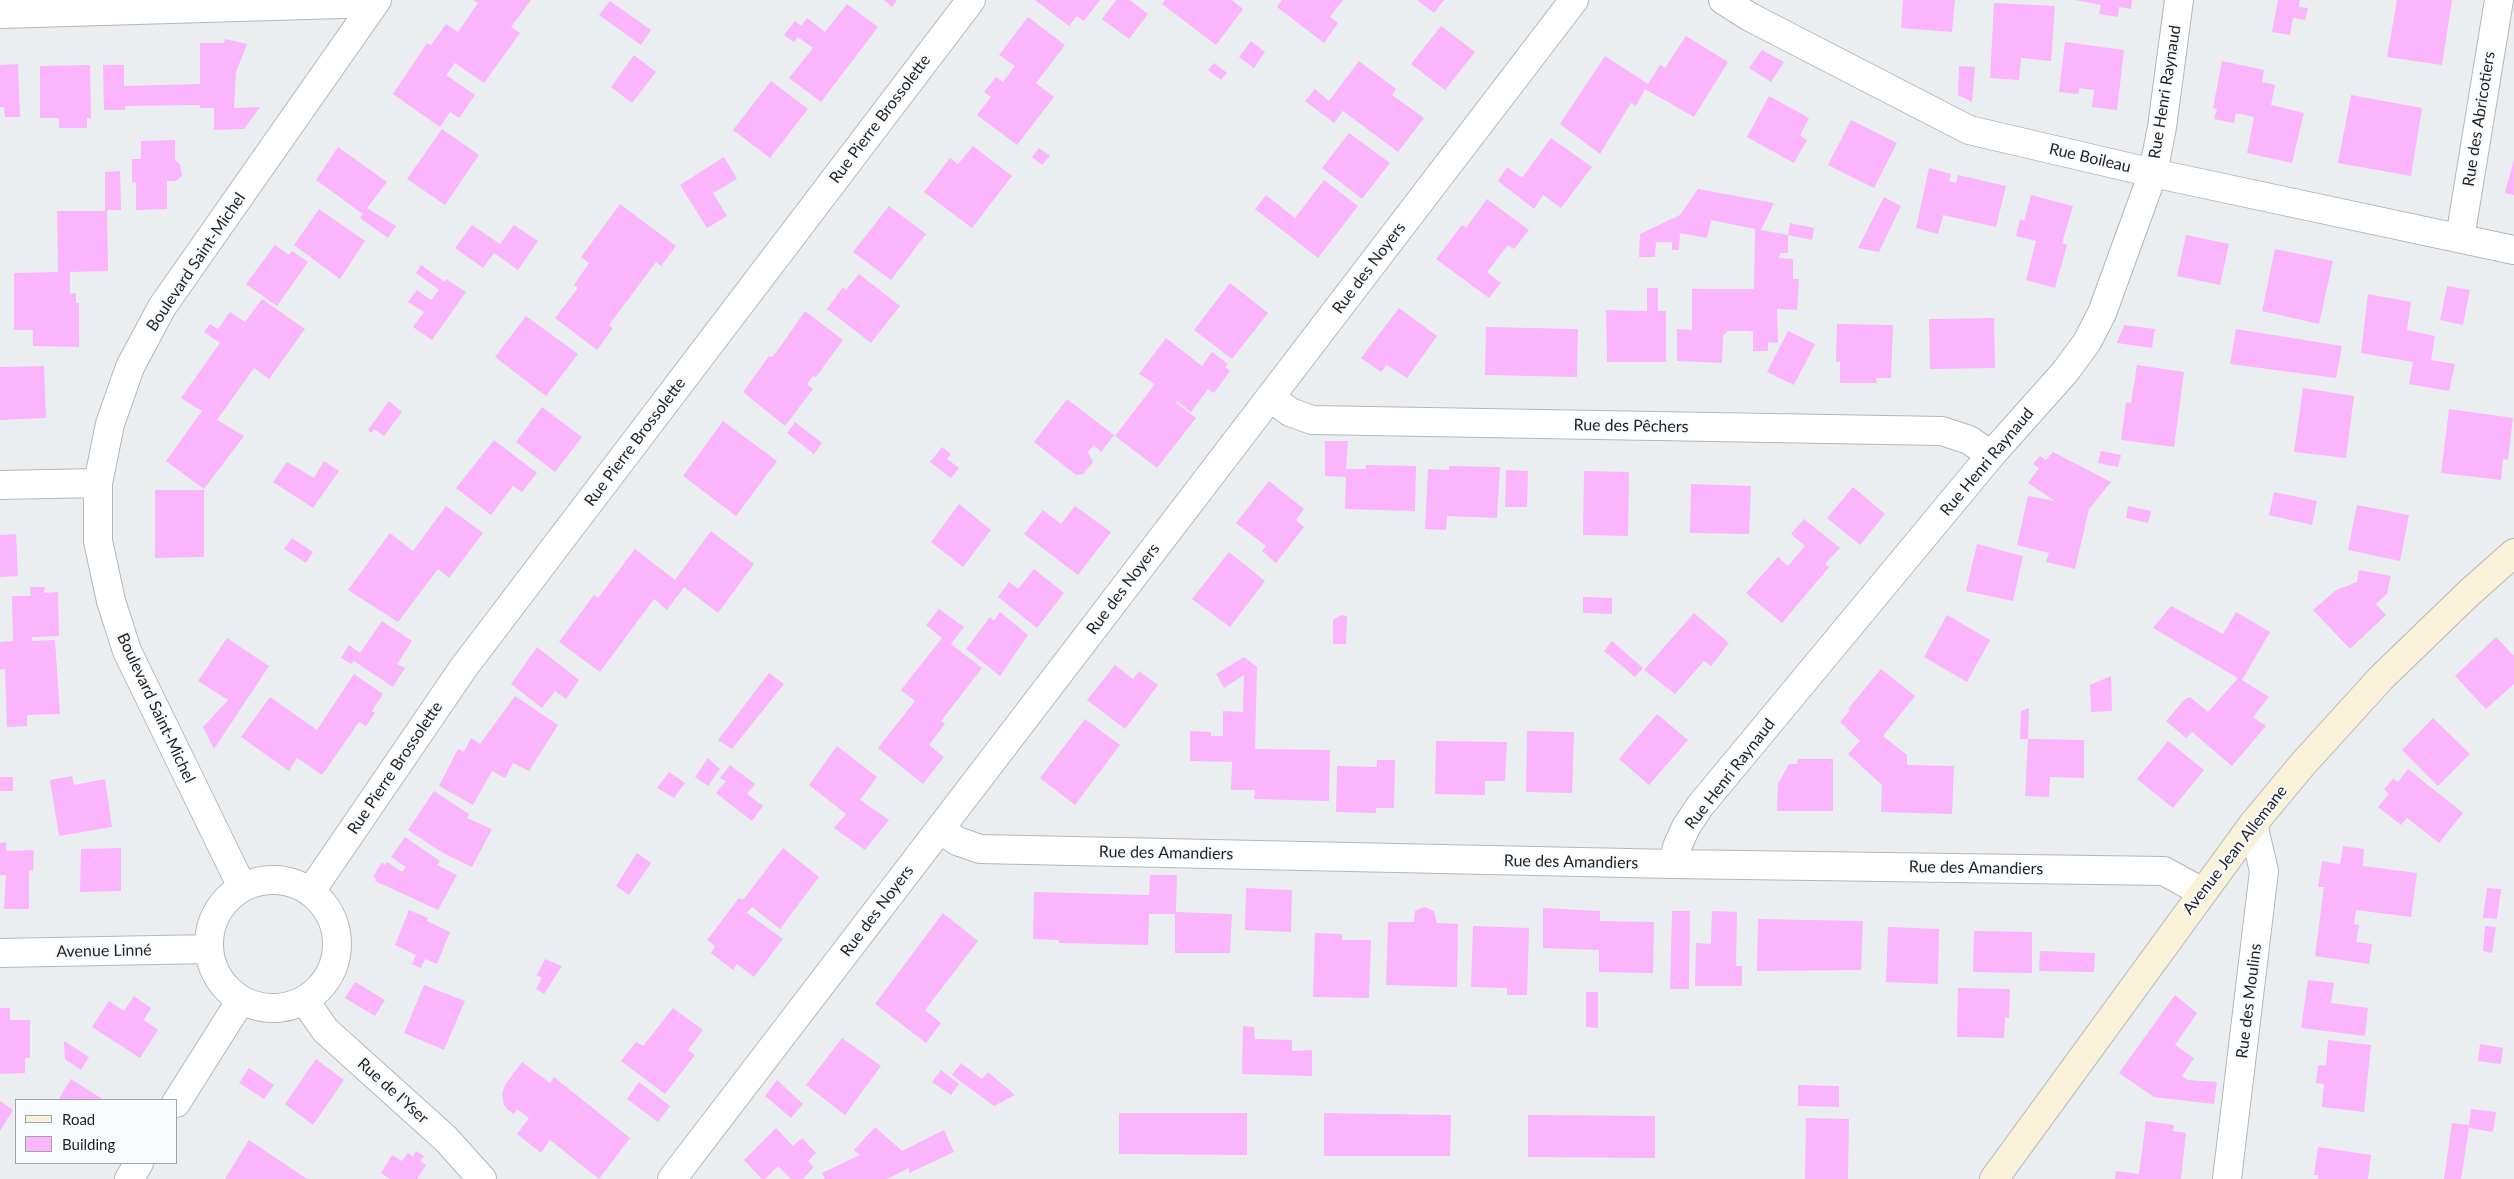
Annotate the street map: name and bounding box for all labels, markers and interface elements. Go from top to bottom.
street label: Rue Henri Raynaud [2145,24,2185,160]
street label: Rue des Abricotiers [2459,50,2499,188]
street label: Rue Pierre Brossolette [825,51,935,187]
street label: Rue Boileau [2047,139,2133,177]
street label: Boulevard Saint-Michel [142,189,250,335]
street label: Rue des Noyers [1328,218,1410,318]
street label: Rue Pierre Brossolette [580,374,690,510]
street label: Rue Henri Raynaud [1936,404,2038,520]
street label: Rue des Pêchers [1573,415,1689,437]
street label: Rue des Noyers [1082,539,1164,639]
street label: Boulevard Saint-Michel [113,630,199,786]
street label: Rue Pierre Brossolette [343,698,447,838]
street label: Rue Henri Raynaud [1681,715,1779,833]
street label: Avenue Jean Allemane [2179,782,2291,918]
street label: Rue des Amandiers [1099,842,1233,864]
street label: Rue des Amandiers [1504,851,1638,873]
street label: Rue des Amandiers [1909,857,2043,879]
street label: Rue des Noyers [836,861,918,961]
street label: Avenue Linné [56,941,152,961]
street label: Rue des Moulins [2232,942,2266,1060]
street label: Rue de l'Yser [353,1054,433,1128]
legend [15,1099,178,1164]
text: Road [62,1110,95,1128]
text: Building [62,1135,115,1153]

